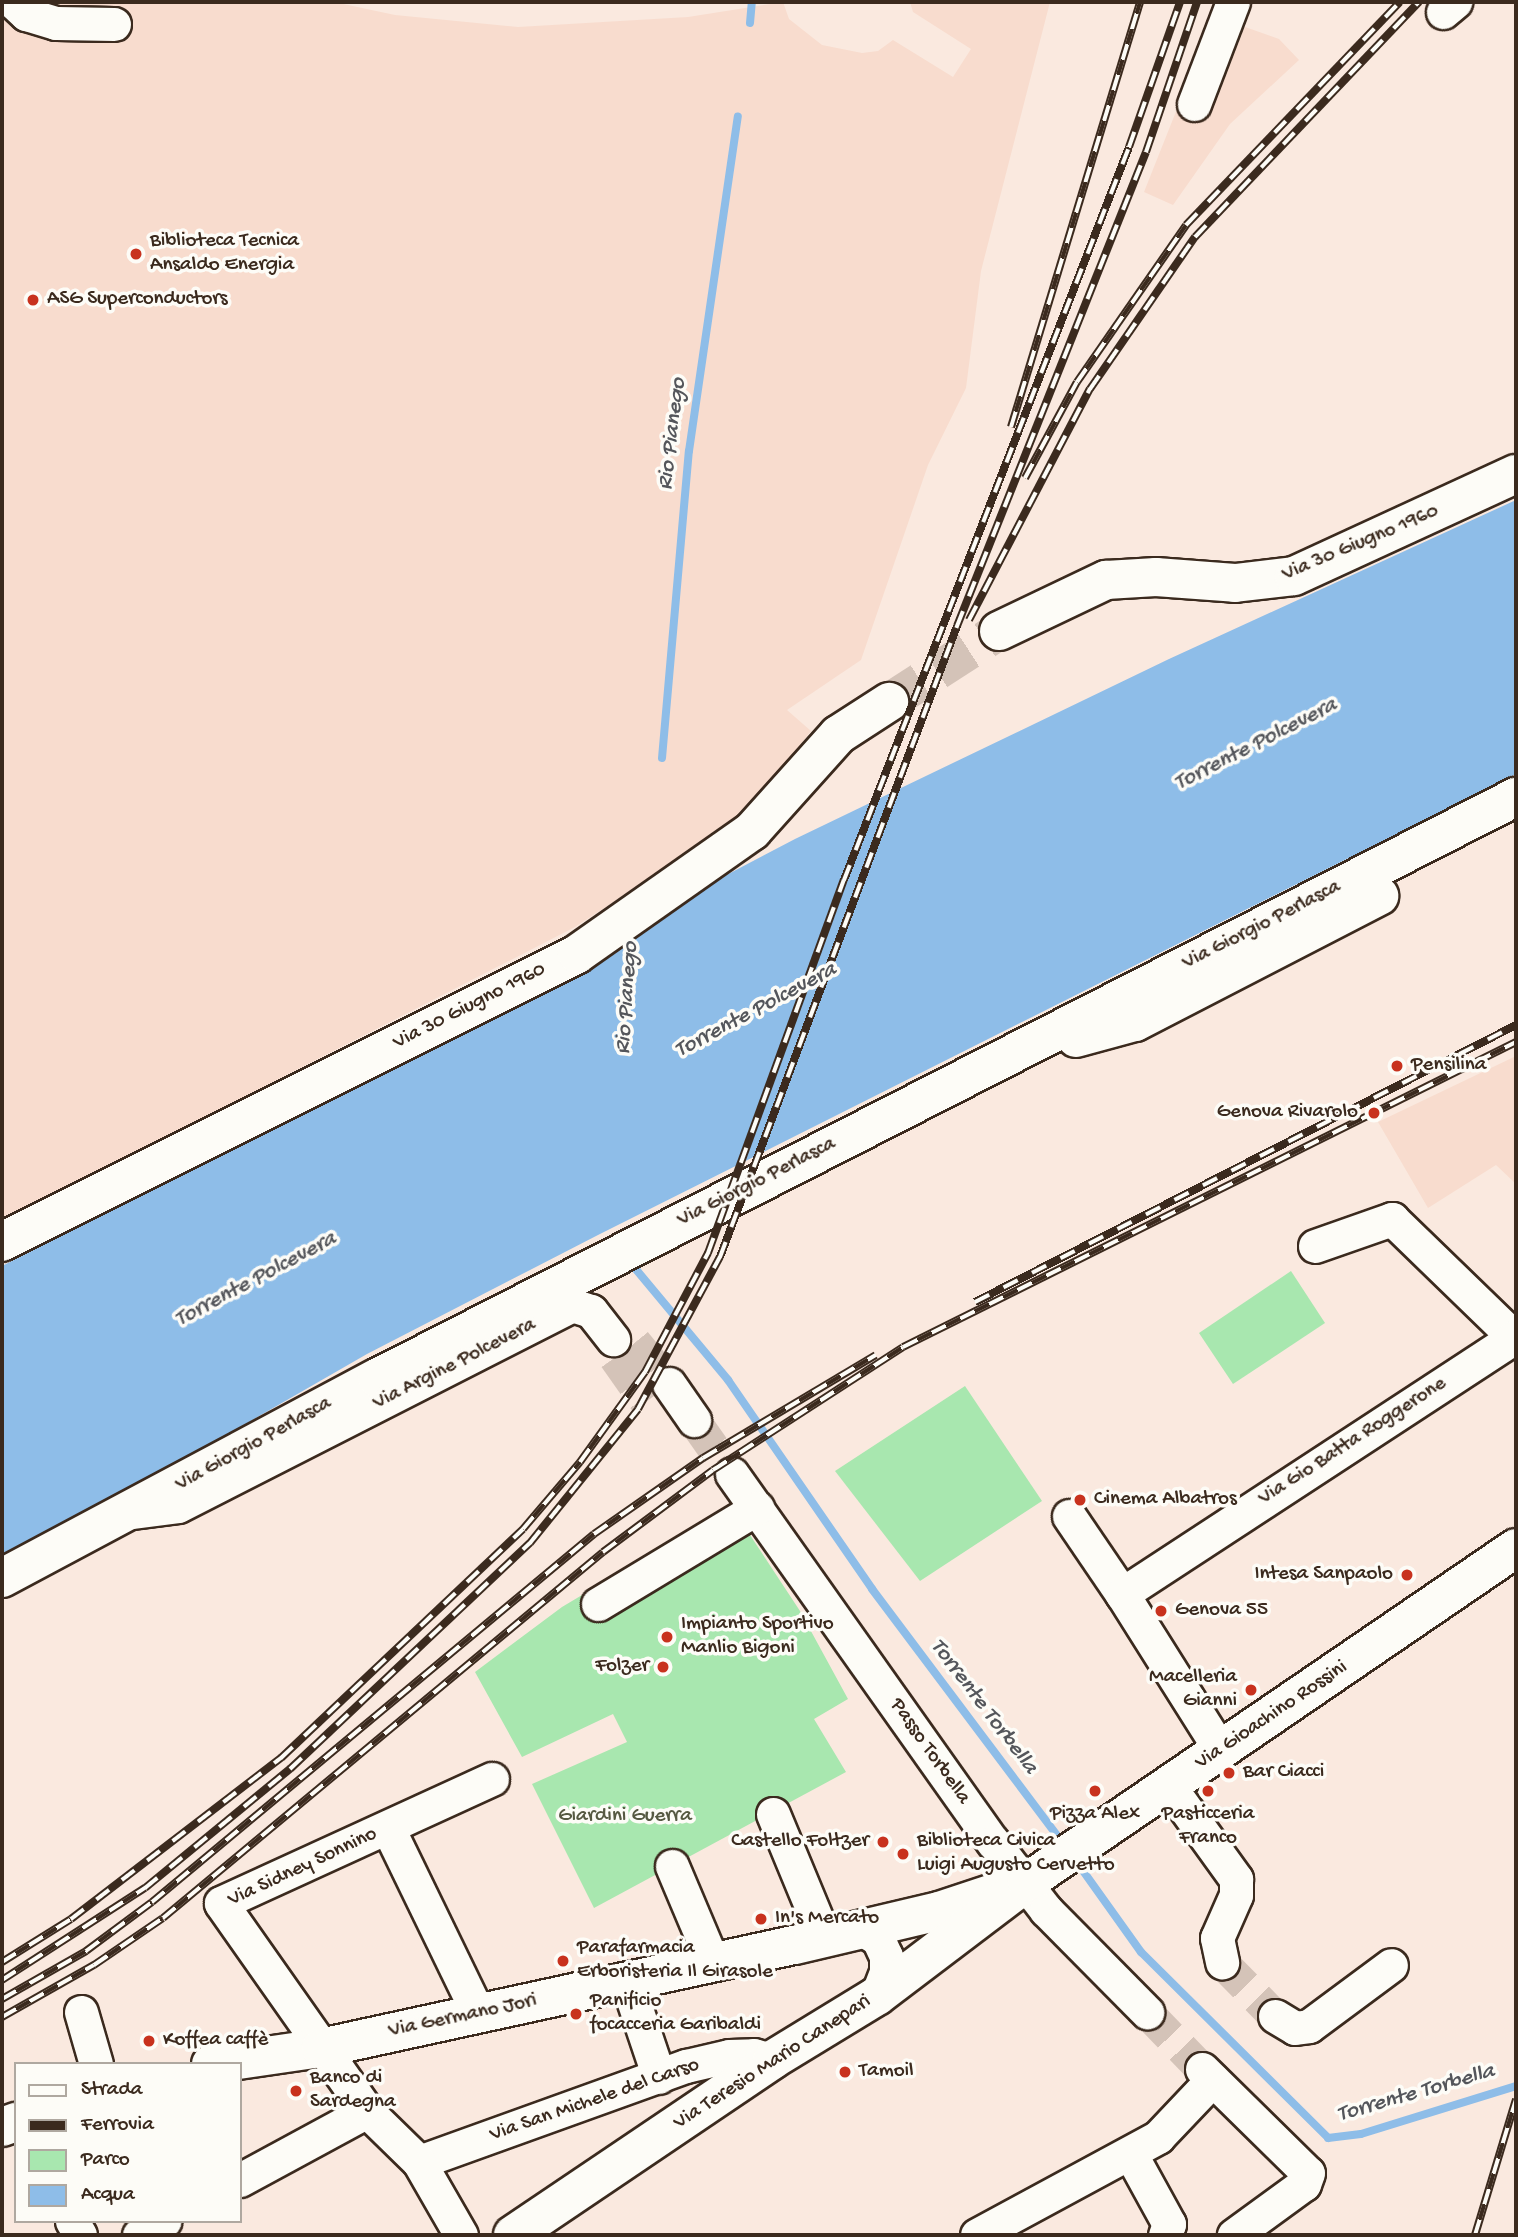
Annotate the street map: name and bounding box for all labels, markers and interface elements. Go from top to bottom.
place label: Biblioteca Tecnica Ansaldo Energia [150,229,299,279]
marker: Biblioteca Tecnica Ansaldo Energia [128,246,144,262]
place label: ASG Superconductors [47,287,227,313]
marker: ASG Superconductors [25,292,41,308]
water label: Rio Pianego [652,376,694,492]
street label: Via 30 Giugno 1960 [1279,500,1443,588]
water label: Torrente Polcevera [1170,692,1342,798]
street label: Via Giorgio Perlasca [1179,875,1345,977]
water label: Rio Pianego [610,941,646,1055]
water label: Torrente Polcevera [671,957,841,1065]
street label: Via 30 Giugno 1960 [390,958,550,1056]
place label: Pensilina [1411,1053,1486,1079]
marker: Pensilina [1389,1058,1405,1074]
place label: Genova Rivarolo [1217,1100,1358,1126]
marker: Genova Rivarolo [1364,1103,1384,1123]
street label: Via Giorgio Perlasca [674,1132,840,1234]
water label: Torrente Polcevera [171,1226,341,1334]
street label: Via Argine Polcevera [369,1313,541,1417]
street label: Via Gio Batta Roggerone [1255,1372,1451,1512]
street label: Via Giorgio Perlasca [172,1392,336,1498]
place label: Cinema Albatros [1094,1487,1237,1513]
marker: Cinema Albatros [1072,1492,1088,1508]
place label: Intesa Sanpaolo [1254,1562,1393,1588]
marker: Intesa Sanpaolo [1399,1567,1415,1583]
place label: Genova 55 [1175,1598,1268,1624]
marker: Genova 55 [1153,1603,1169,1619]
place label: Impianto Sportivo Manlio Bigoni [681,1612,834,1662]
marker: Impianto Sportivo Manlio Bigoni [659,1629,675,1645]
water label: Torrente Torbella [923,1634,1043,1780]
place label: Folzer [595,1654,649,1680]
street label: Via Gioachino Rossini [1191,1656,1353,1776]
marker: Folzer [655,1659,671,1675]
place label: Macelleria Gianni [1149,1665,1237,1715]
marker: Macelleria Gianni [1243,1682,1259,1698]
street label: Passo Torbella [883,1694,975,1810]
place label: Bar Ciacci [1243,1760,1324,1786]
marker: Bar Ciacci [1221,1765,1237,1781]
marker: Pizza Alex [1087,1783,1103,1799]
marker: Pasticceria Franco [1200,1783,1216,1799]
place label: Pizza Alex [1050,1802,1140,1828]
place label: Pasticceria Franco [1162,1802,1254,1852]
park label: Giardini Guerra [558,1804,692,1830]
street label: Via Sidney Sonnino [224,1822,382,1914]
place label: Castello Foltzer [731,1829,869,1855]
place label: Biblioteca Civica Luigi Augusto Cervetto [917,1829,1115,1879]
marker: Castello Foltzer [875,1834,891,1850]
marker: Biblioteca Civica Luigi Augusto Cervetto [895,1846,911,1862]
place label: In's Mercato [775,1906,879,1932]
marker: In's Mercato [753,1911,769,1927]
place label: Parafarmacia Erboristeria Il Girasole [577,1936,773,1986]
marker: Parafarmacia Erboristeria Il Girasole [555,1953,571,1969]
street label: Via Germano Jori [387,1989,539,2045]
place label: Panificio focacceria Garibaldi [590,1989,761,2039]
street label: Via Teresio Mario Canepari [670,1990,876,2136]
marker: Panificio focacceria Garibaldi [568,2006,584,2022]
place label: Koffea caffè [163,2028,268,2054]
marker: Koffea caffè [141,2033,157,2049]
street label: Via San Michele del Carso [487,2053,703,2149]
water label: Torrente Torbella [1334,2058,1498,2130]
place label: Tamoil [859,2059,914,2085]
legend [14,2062,242,2223]
marker: Tamoil [837,2064,853,2080]
place label: Banco di Sardegna [310,2066,396,2116]
text: Strada [81,2078,142,2103]
marker: Banco di Sardegna [288,2083,304,2099]
text: Ferrovia [81,2113,154,2138]
text: Parco [81,2148,130,2173]
text: Acqua [81,2183,135,2208]

